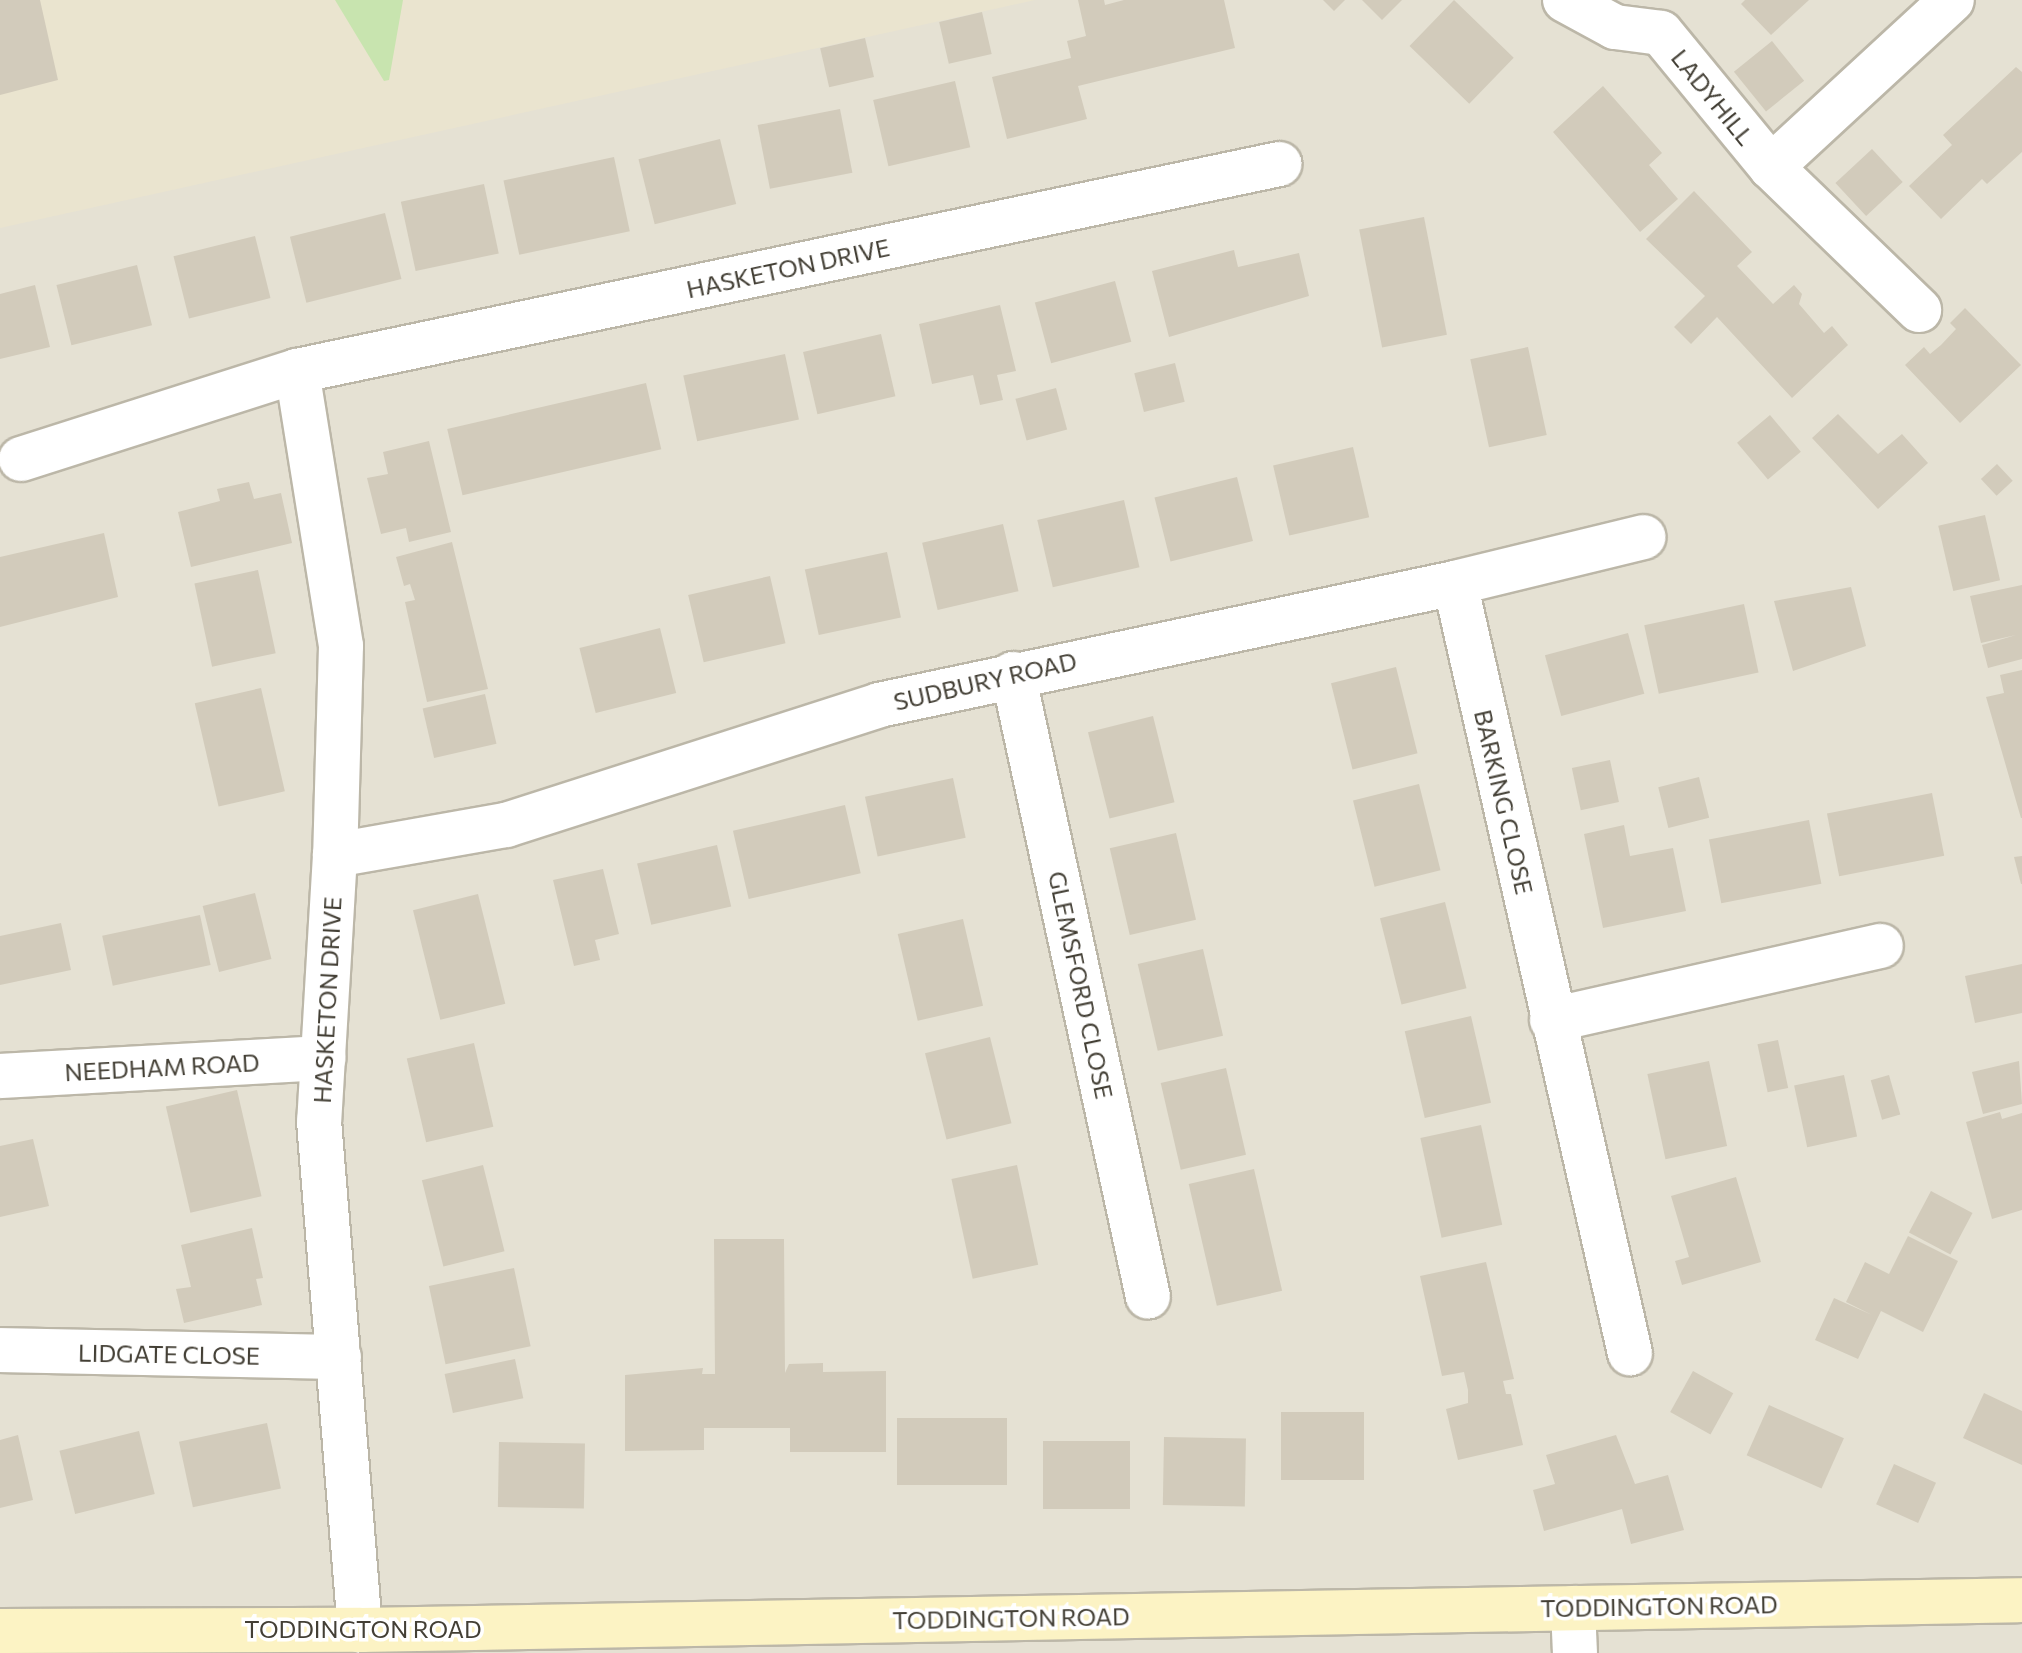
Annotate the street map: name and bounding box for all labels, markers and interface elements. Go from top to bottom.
street label: LADYHILL [1666,43,1760,151]
street label: HASKETON DRIVE [684,232,892,304]
street label: SUDBURY ROAD [891,646,1079,716]
street label: BARKING CLOSE [1469,707,1539,897]
street label: GLEMSFORD CLOSE [1043,869,1119,1101]
street label: HASKETON DRIVE [307,896,347,1104]
street label: NEEDHAM ROAD [64,1048,260,1086]
street label: LIDGATE CLOSE [78,1338,260,1370]
street label: TODDINGTON ROAD [1540,1590,1778,1622]
street label: TODDINGTON ROAD [892,1602,1130,1634]
street label: TODDINGTON ROAD [244,1615,482,1643]

